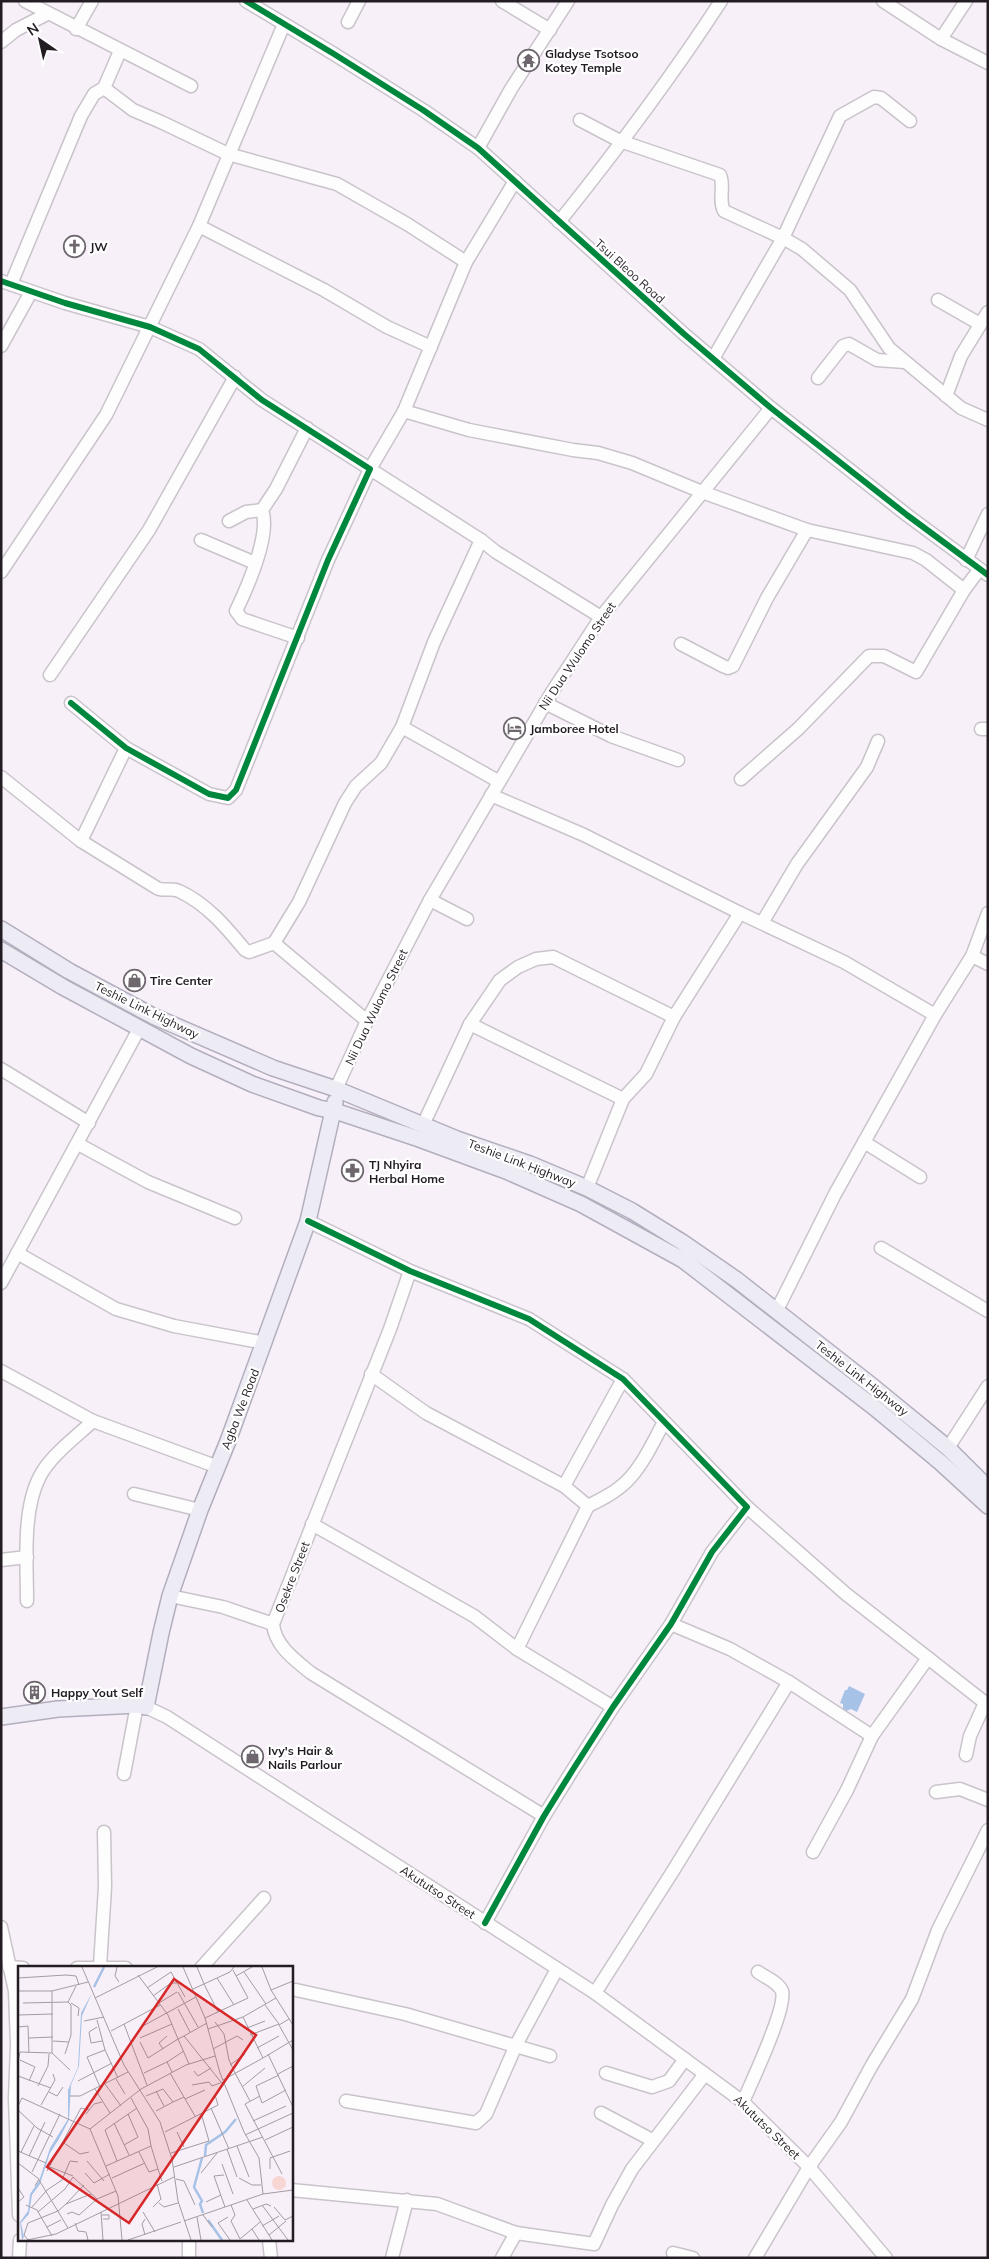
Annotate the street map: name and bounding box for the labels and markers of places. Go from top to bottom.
place label: Gladyse Tsotsoo Kotey Temple [545,46,638,75]
temple icon: Gladyse Tsotsoo Kotey Temple [517,48,541,72]
church icon: JW [62,234,86,258]
place label: JW [90,239,108,254]
hotel icon: Jamboree Hotel [502,716,526,740]
place label: Jamboree Hotel [530,721,619,736]
shop icon: Tire Center [122,968,146,992]
place label: Tire Center [150,973,213,988]
place label: TJ Nhyira Herbal Home [369,1157,445,1186]
pharmacy icon: TJ Nhyira Herbal Home [341,1159,365,1183]
building icon: Happy Yout Self [23,1680,47,1704]
place label: Happy Yout Self [51,1685,143,1700]
place label: Ivy's Hair & Nails Parlour [268,1743,342,1772]
shop icon: Ivy's Hair & Nails Parlour [240,1745,264,1769]

